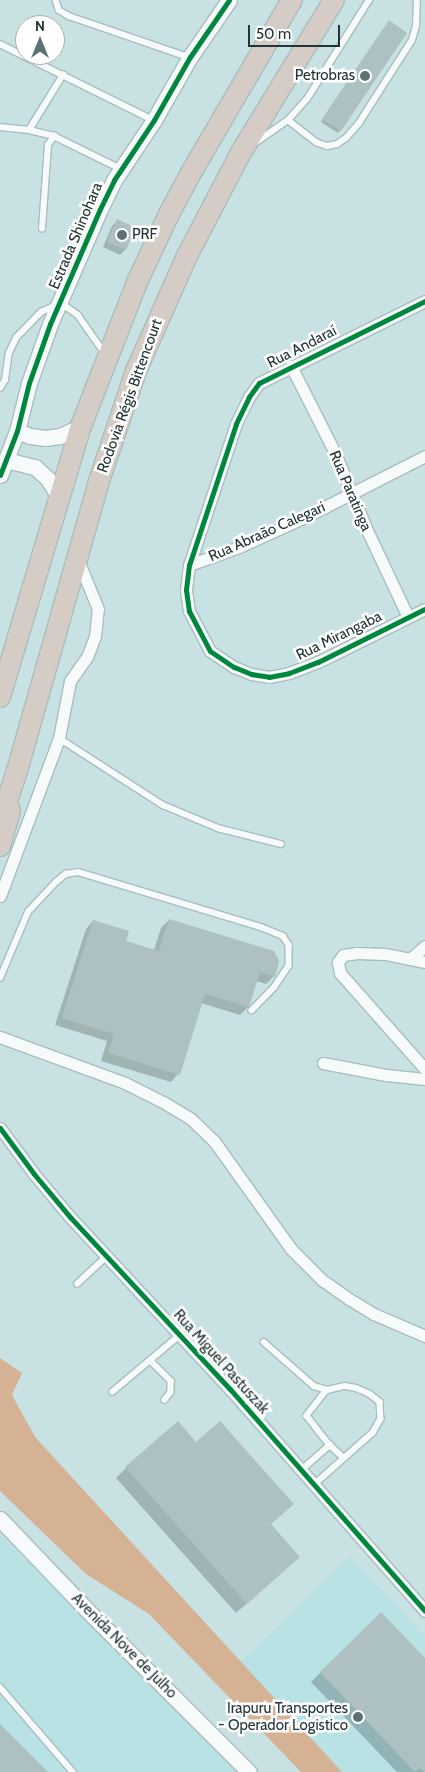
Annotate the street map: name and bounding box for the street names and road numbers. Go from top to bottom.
street label: Estrada Shinohara [45,180,107,292]
street label: Rodovia Régis Bittencourt [94,317,166,475]
street label: Rua Andaraí [264,322,340,372]
street label: Rua Paratinga [325,448,375,534]
street label: Rua Abraão Calegari [206,498,328,566]
street label: Rua Mirangaba [293,608,385,664]
street label: Rua Miguel Pastuszak [169,1306,273,1418]
street label: Avenida Nove de Julho [68,1590,180,1702]

